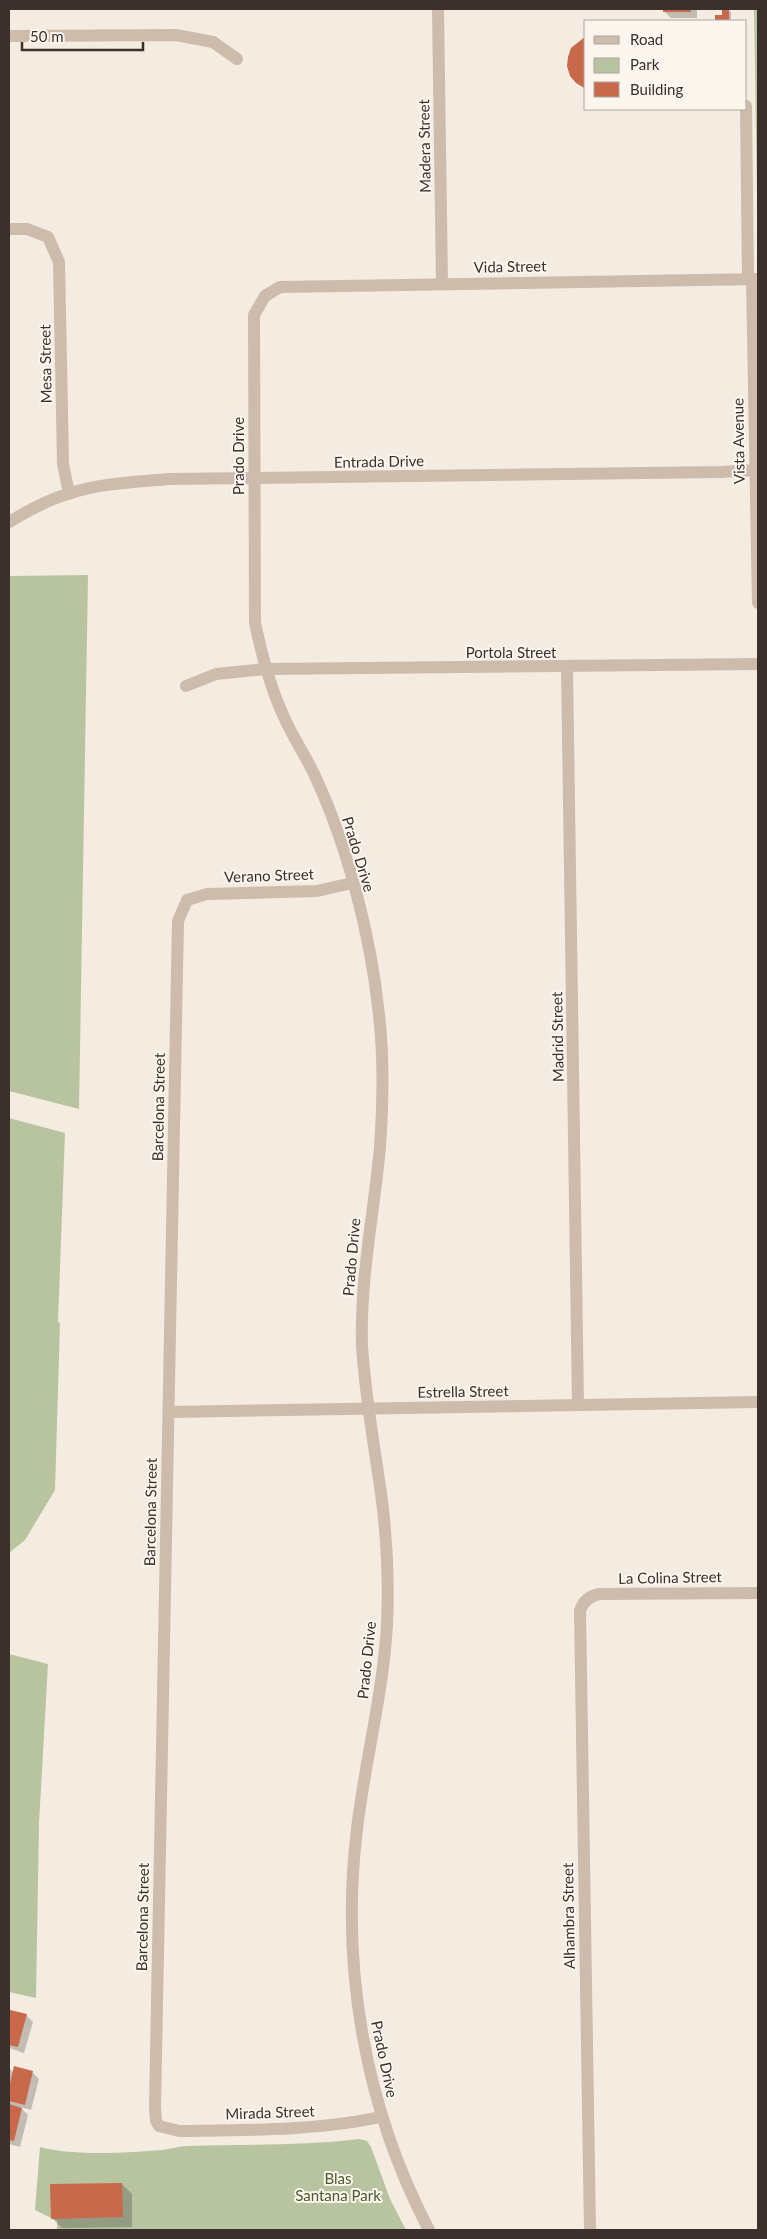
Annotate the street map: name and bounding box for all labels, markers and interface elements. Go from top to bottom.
scale bar [22,20,144,52]
legend [584,20,747,110]
text: 50 m [30,27,64,45]
text: Road [630,30,663,48]
text: Park [630,55,660,73]
text: Building [630,80,683,98]
street label: Madera Street [414,98,434,193]
street label: Vida Street [473,256,547,276]
street label: Mesa Street [35,324,55,404]
street label: Vista Avenue [728,398,748,484]
street label: Prado Drive [229,417,247,495]
street label: Entrada Drive [334,451,424,471]
street label: Portola Street [466,643,557,661]
street label: Prado Drive [339,814,379,894]
street label: Verano Street [224,864,315,886]
street label: Madrid Street [547,991,567,1082]
street label: Barcelona Street [148,1052,168,1161]
street label: Prado Drive [339,1217,363,1297]
street label: Estrella Street [417,1381,509,1401]
street label: Barcelona Street [140,1457,160,1566]
street label: La Colina Street [618,1567,723,1587]
street label: Prado Drive [353,1620,379,1700]
street label: Barcelona Street [132,1862,152,1971]
street label: Alhambra Street [558,1862,578,1969]
street label: Prado Drive [368,2019,402,2099]
street label: Mirada Street [225,2101,316,2123]
park label: Blas Santana Park [295,2169,381,2204]

